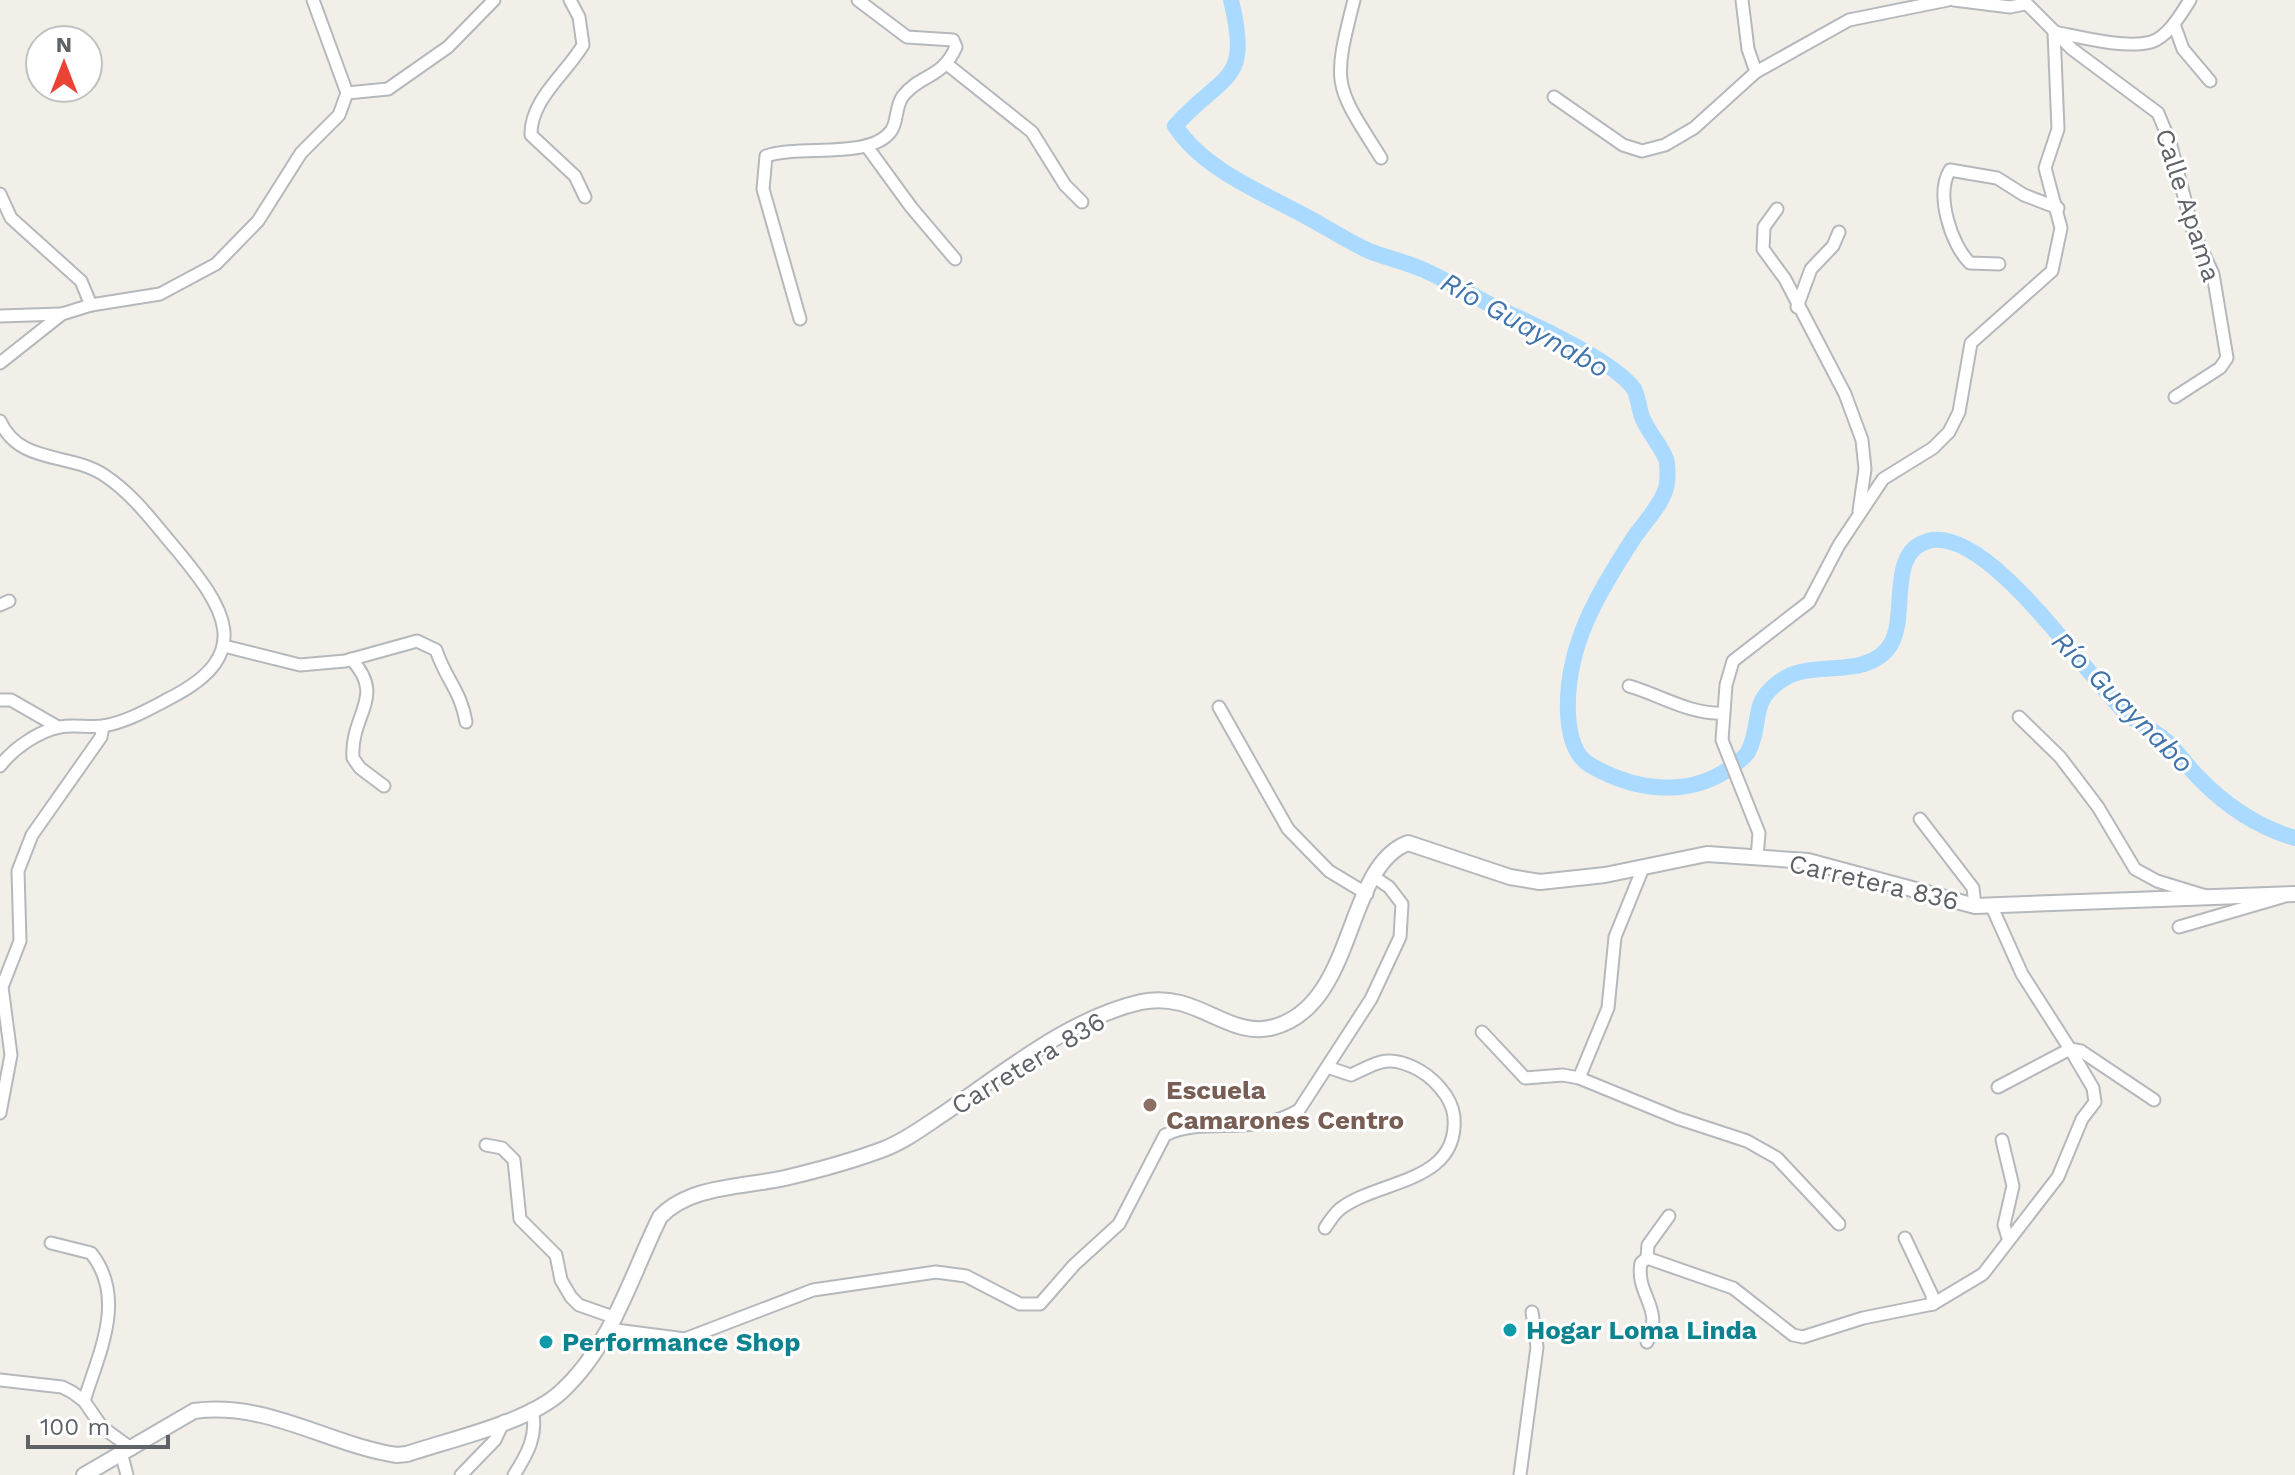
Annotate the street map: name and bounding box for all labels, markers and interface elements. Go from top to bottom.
north arrow [24,24,104,104]
text: N [56,32,72,57]
street label: Calle Apama [2149,125,2227,285]
water label: Río Guaynabo [1435,265,1615,385]
water label: Río Guaynabo [2045,624,2201,780]
street label: Carretera 836 [1786,848,1962,916]
street label: Carretera 836 [946,1005,1110,1121]
place label: Escuela Camarones Centro [1166,1075,1404,1135]
marker: Escuela Camarones Centro [1141,1096,1159,1114]
place label: Hogar Loma Linda [1526,1315,1757,1345]
marker: Hogar Loma Linda [1501,1321,1519,1339]
place label: Performance Shop [562,1327,801,1357]
marker: Performance Shop [537,1333,555,1351]
scale bar [28,1399,168,1449]
text: 100 m [40,1413,110,1441]

